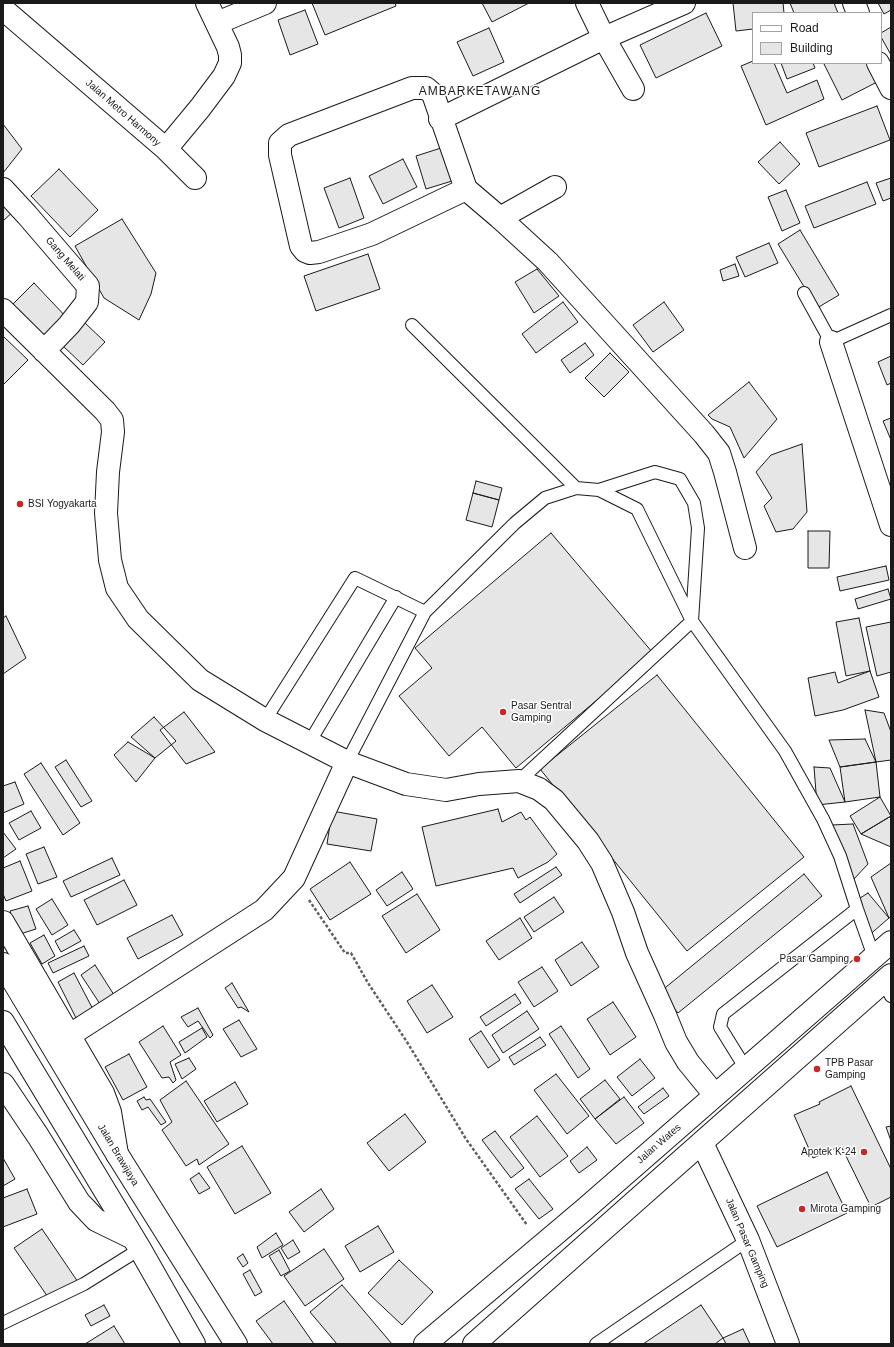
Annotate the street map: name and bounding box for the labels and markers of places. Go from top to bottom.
place label: BSI Yogyakarta [28,498,97,510]
marker: BSI Yogyakarta [15,499,25,509]
place label: Pasar Sentral Gamping [511,700,572,724]
marker: Pasar Sentral Gamping [498,707,508,717]
place label: Pasar Gamping [780,953,849,965]
marker: Pasar Gamping [852,954,862,964]
place label: TPB Pasar Gamping [825,1057,873,1080]
marker: TPB Pasar Gamping [812,1064,822,1074]
place label: Apotek K-24 [801,1146,856,1158]
marker: Apotek K-24 [859,1147,869,1157]
place label: Mirota Gamping [810,1203,881,1215]
marker: Mirota Gamping [797,1204,807,1214]

